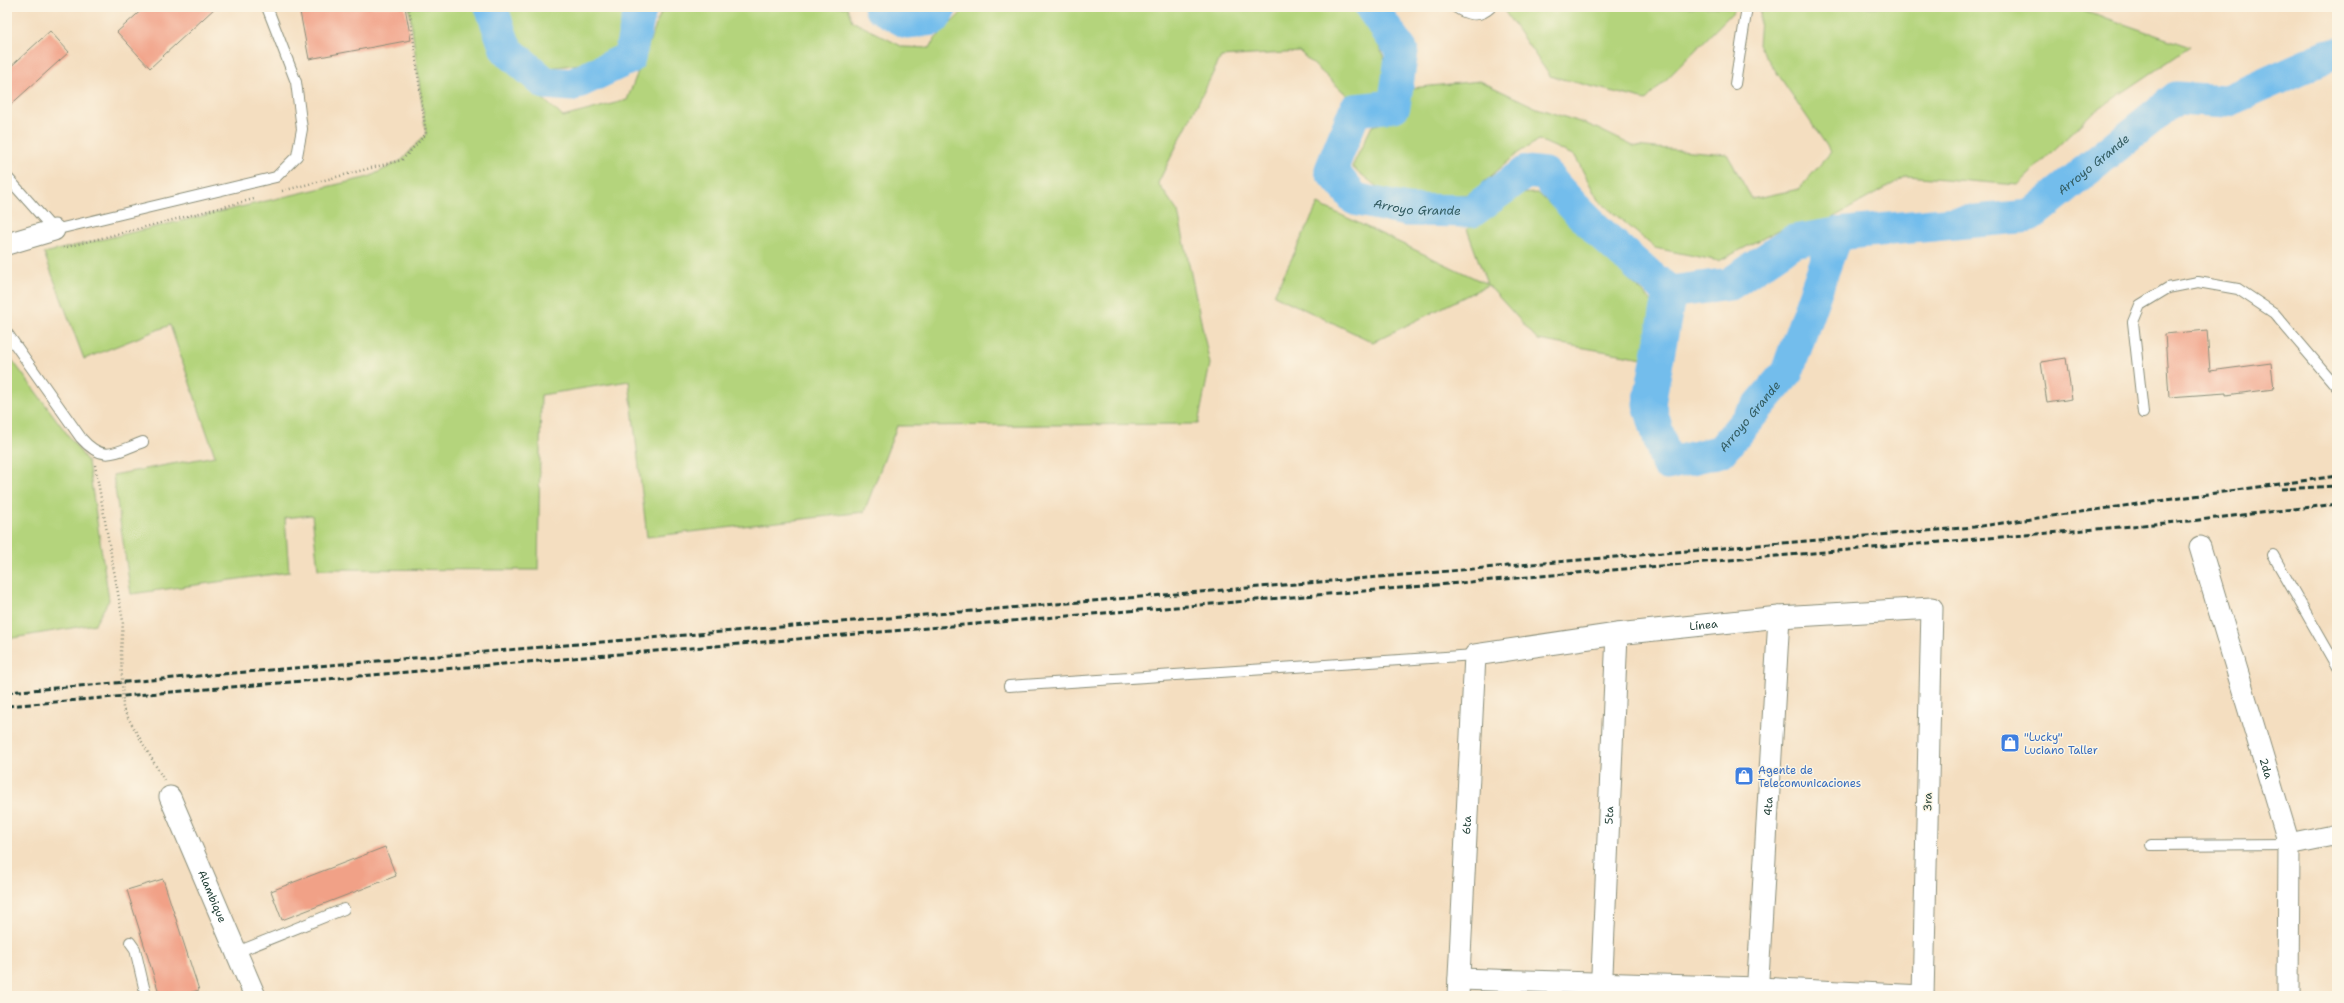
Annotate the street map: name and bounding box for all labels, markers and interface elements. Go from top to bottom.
water label: Arroyo Grande [2054,131,2133,198]
water label: Arroyo Grande [1372,195,1461,219]
water label: Arroyo Grande [1715,378,1784,455]
street label: Línea [1689,616,1719,634]
place label: "Lucky" Luciano Taller [2024,730,2098,758]
shop icon: "Lucky" Luciano Taller [1999,732,2021,754]
street label: 2da [2256,756,2277,781]
place label: Agente de Telecomunicaciones [1758,763,1861,791]
shop icon: Agente de Telecomunicaciones [1733,765,1755,787]
street label: 3ra [1920,792,1936,811]
street label: 4ta [1760,796,1776,816]
street label: 5ta [1601,806,1617,825]
street label: 6ta [1459,815,1474,835]
street label: Alambique [195,868,230,925]

